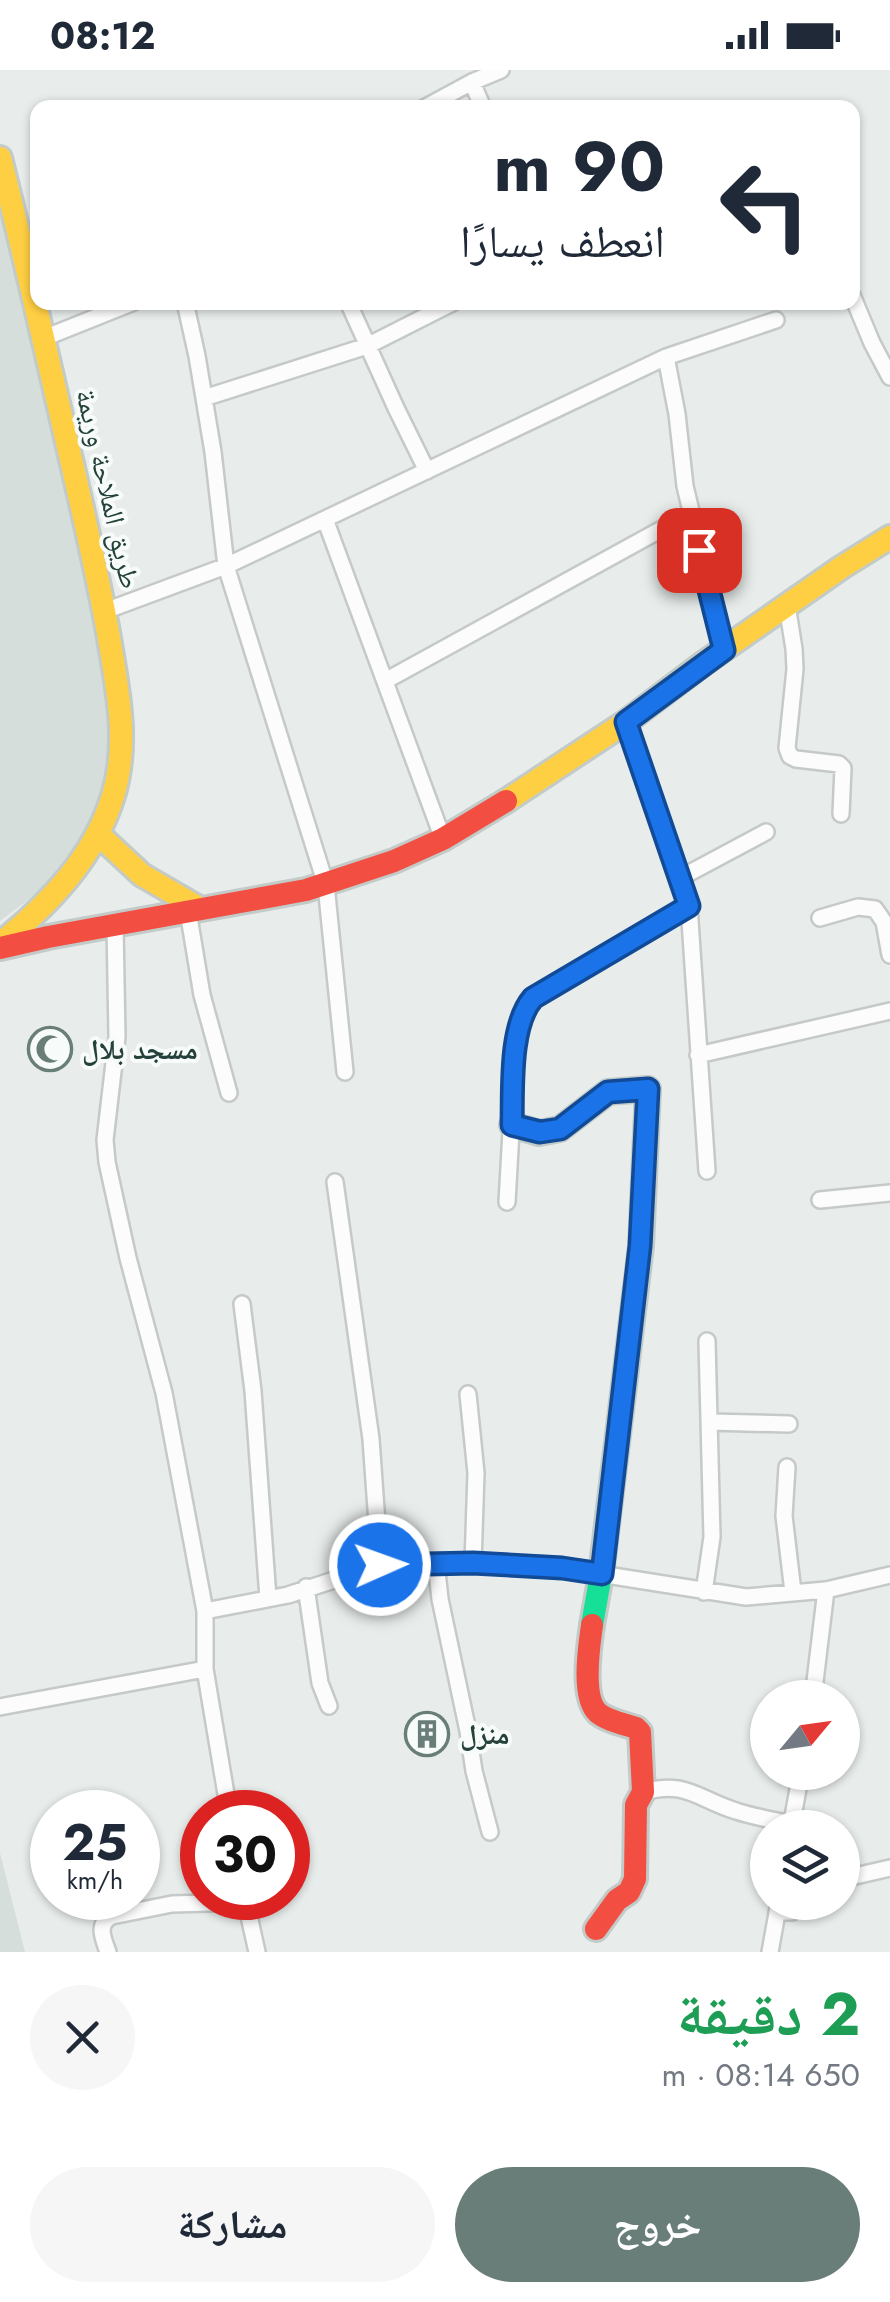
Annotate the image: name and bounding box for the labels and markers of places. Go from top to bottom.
pin [657,508,742,593]
mosque icon: مسجد بلال [27,1026,73,1072]
place label: مسجد بلال [82,1029,198,1070]
building icon: منزل [404,1711,450,1757]
place label: منزل [460,1714,510,1755]

